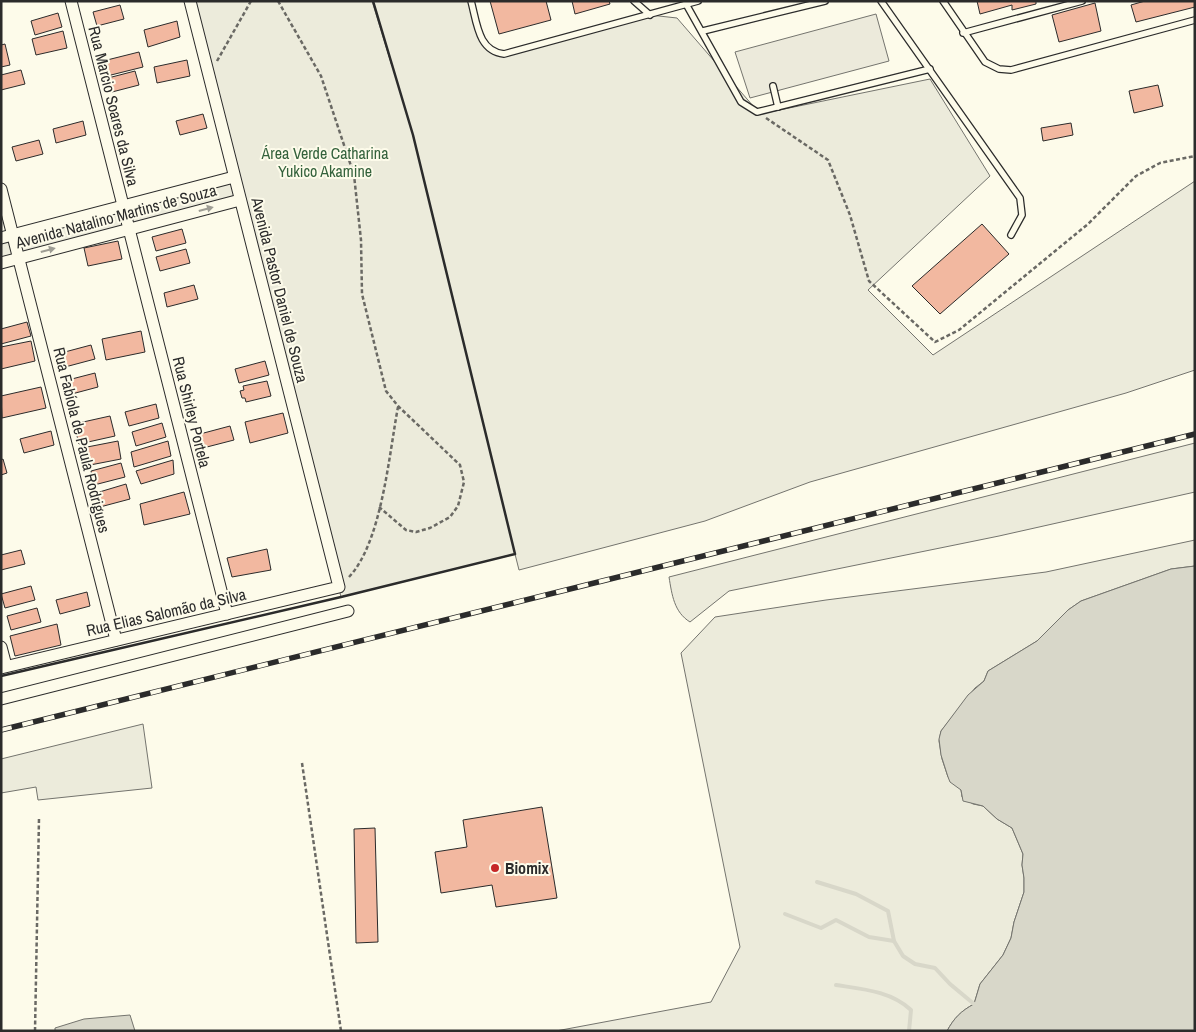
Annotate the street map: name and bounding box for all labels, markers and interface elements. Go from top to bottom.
street label: Rua Marcio Soares da Silva [83,24,145,189]
park label: Área Verde Catharina Yukico Akamine [261,142,389,182]
street label: Avenida Natalino Martins de Souza [12,178,219,254]
street label: Avenida Pastor Daniel de Souza [246,194,314,386]
one-way arrow [198,205,213,213]
one-way arrow [41,246,56,254]
street label: Rua Fabíola de Paula Rodrigues [48,345,116,535]
street label: Rua Shirley Portela [168,354,217,471]
street label: Rua Elias Salomão da Silva [84,583,249,641]
place label: Biomix [505,857,549,879]
marker: Biomix [489,862,501,874]

